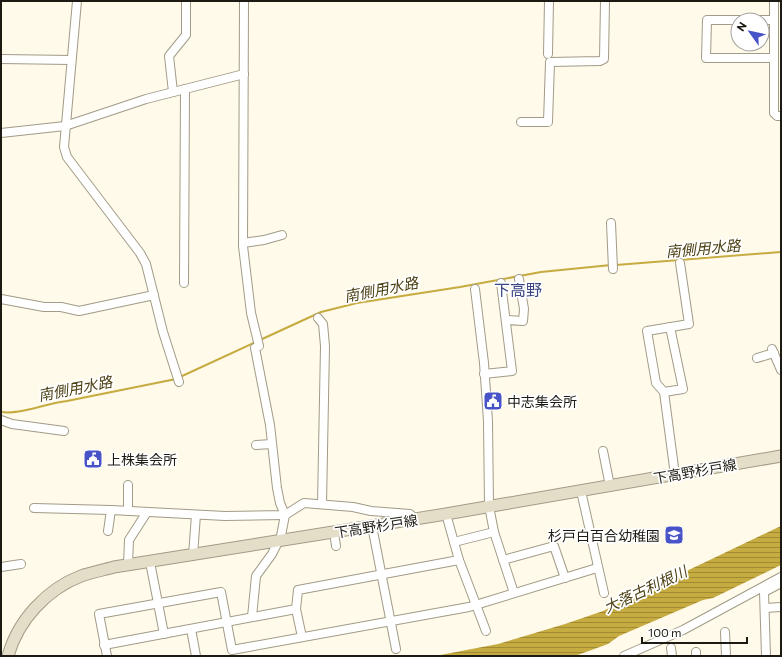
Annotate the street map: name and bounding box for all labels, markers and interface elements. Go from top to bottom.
north arrow [730,12,770,52]
text: N [733,19,749,33]
water label: 南側用水路 [665,236,743,260]
water label: 南側用水路 [342,273,421,305]
district label: 下高野 [494,280,542,299]
water label: 南側用水路 [36,372,115,404]
public building icon: 中志集会所 [482,390,504,412]
place label: 中志集会所 [507,393,577,410]
public building icon: 上株集会所 [82,448,104,470]
place label: 上株集会所 [107,451,177,468]
street label: 下高野杉戸線 [652,455,738,487]
street label: 下高野杉戸線 [333,511,419,541]
school or university icon: 杉戸白百合幼稚園 [663,524,685,546]
place label: 杉戸白百合幼稚園 [548,527,660,544]
water label: 大落古利根川 [600,561,691,616]
scale bar [642,619,747,645]
text: 100 m [648,625,682,639]

